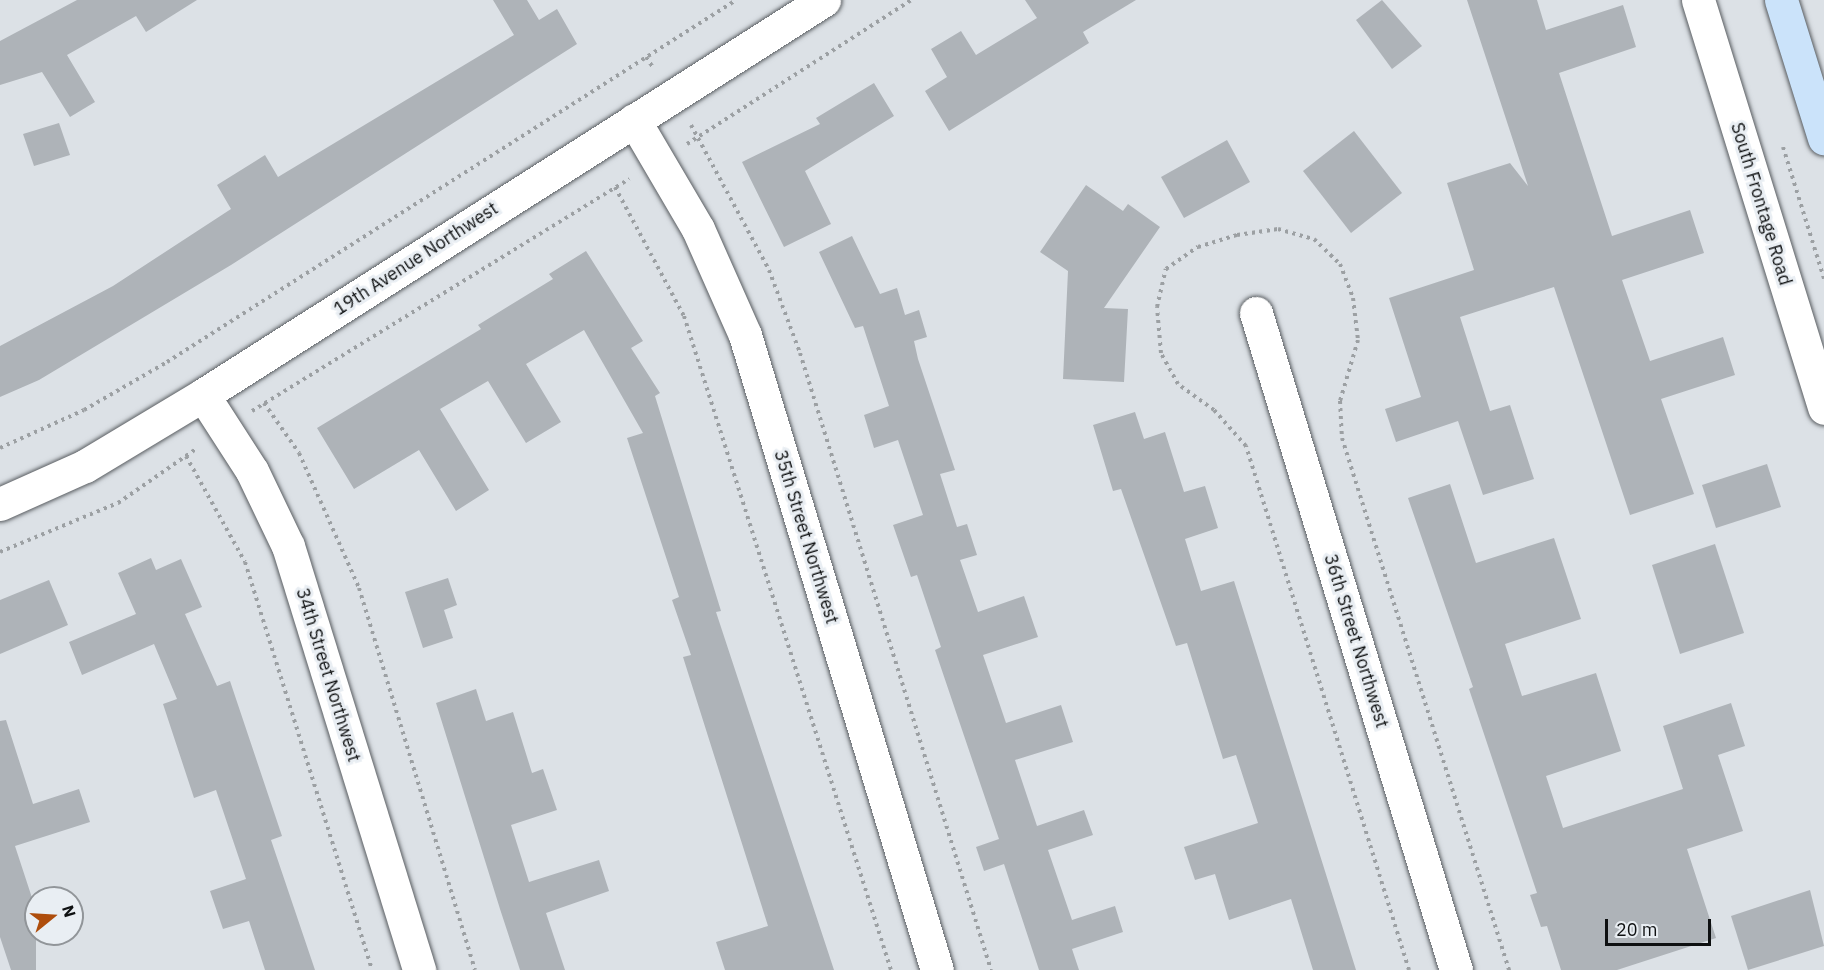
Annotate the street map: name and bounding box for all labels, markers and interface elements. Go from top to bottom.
street label: South Frontage Road [1726,120,1796,288]
street label: 19th Avenue Northwest [330,198,502,320]
street label: 35th Street Northwest [769,448,843,626]
street label: 36th Street Northwest [1319,552,1393,730]
street label: 34th Street Northwest [291,586,365,764]
north arrow [24,886,84,946]
text: N [58,902,81,920]
scale bar [1608,907,1714,945]
text: 20 m [1616,918,1658,941]

